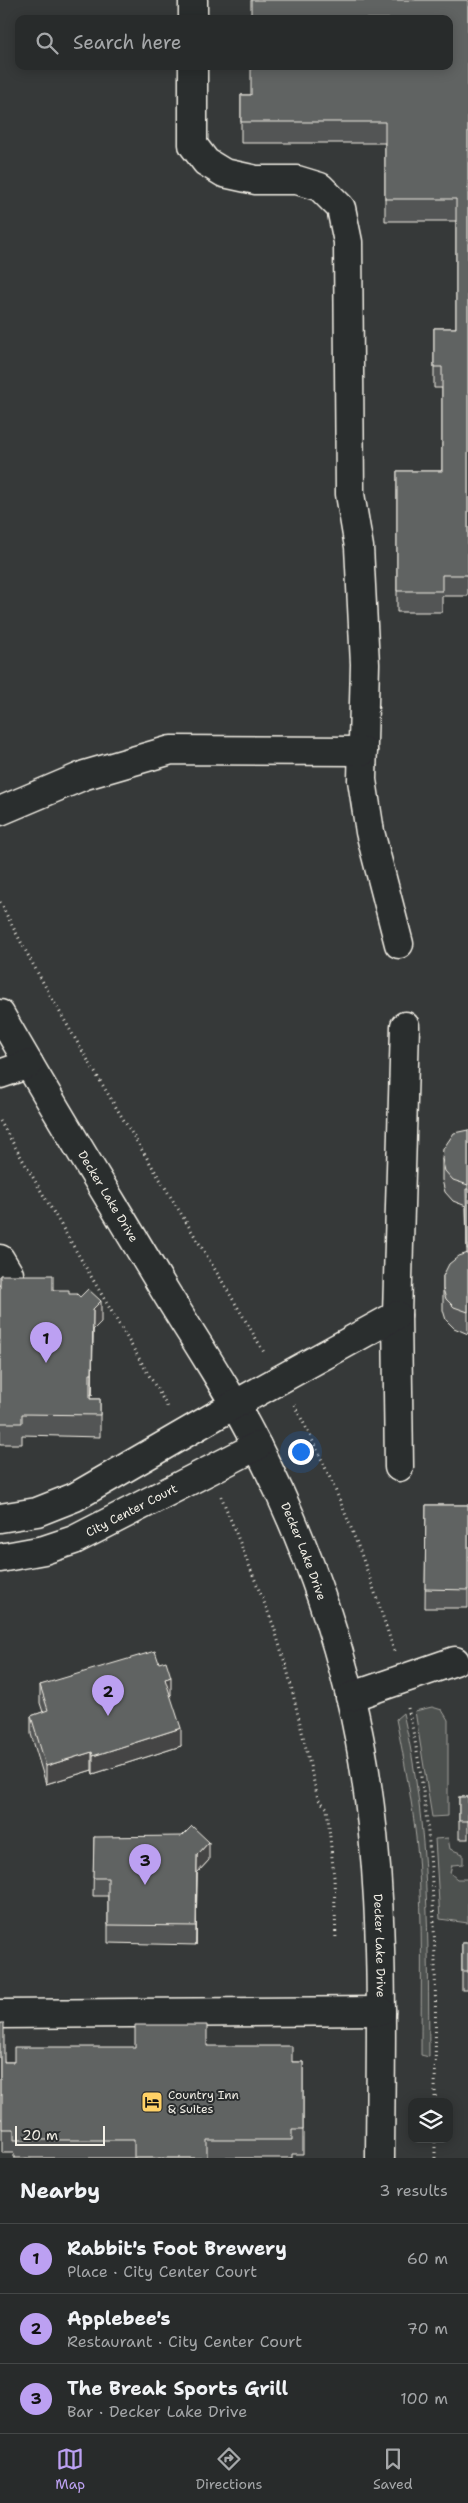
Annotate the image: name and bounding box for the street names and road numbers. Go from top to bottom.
street label: Decker Lake Drive [74,1148,142,1245]
street label: City Center Court [83,1480,180,1541]
street label: Decker Lake Drive [277,1500,330,1603]
street label: Decker Lake Drive [370,1893,389,1998]

